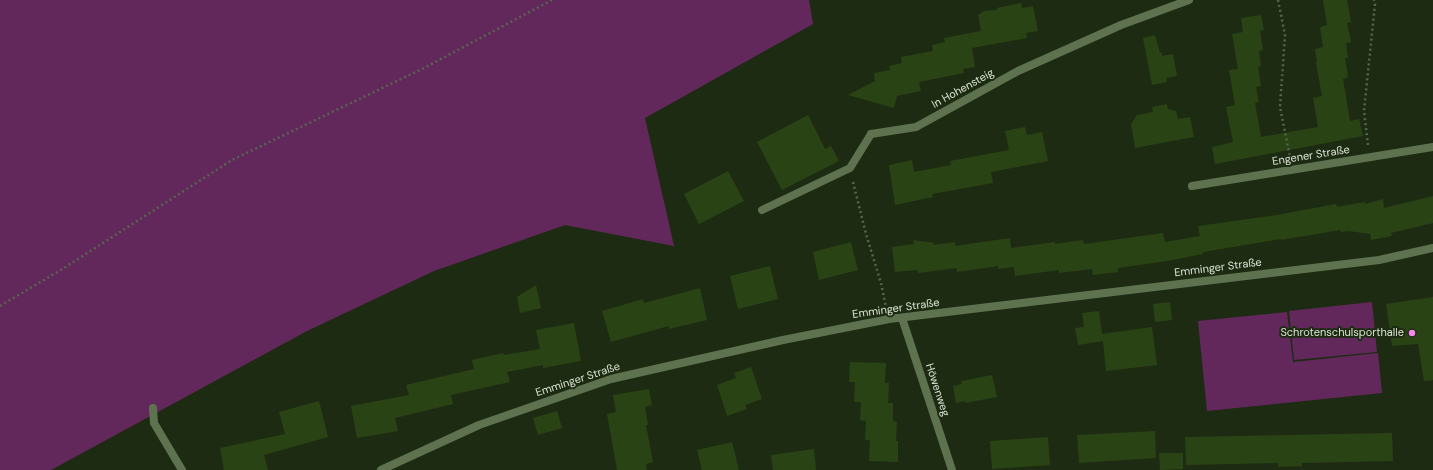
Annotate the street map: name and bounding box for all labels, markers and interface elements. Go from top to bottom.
street label: In Hohensteig [930,66,996,112]
street label: Engener Straße [1271,143,1351,169]
street label: Emminger Straße [1174,256,1262,280]
street label: Emminger Straße [851,296,941,322]
place label: Schrotenschulsporthalle [1280,326,1404,340]
marker: Schrotenschulsporthalle [1407,328,1417,338]
street label: Emminger Straße [534,360,622,400]
street label: Höwenweg [922,362,952,418]

